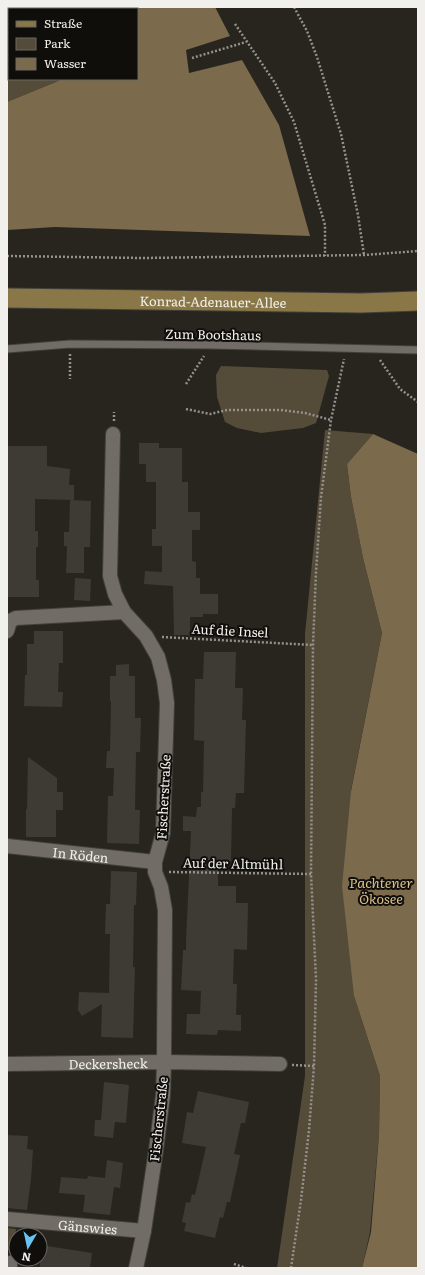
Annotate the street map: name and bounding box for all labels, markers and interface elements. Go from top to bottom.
legend [8,8,138,80]
text: Straße [44,14,82,32]
text: Park [44,34,71,52]
text: Wasser [44,54,86,72]
street label: Konrad-Adenauer-Allee [139,290,287,311]
street label: Zum Bootshaus [165,324,261,344]
street label: Auf die Insel [191,618,270,642]
street label: Fischerstraße [151,754,175,840]
street label: In Röden [52,841,110,866]
street label: Auf der Altmühl [183,853,284,873]
water label: Pachtener Ökosee [349,872,413,908]
street label: Deckersheck [68,1053,149,1073]
street label: Fischerstraße [144,1075,172,1162]
street label: Gänswies [57,1214,118,1238]
north arrow [8,1227,48,1267]
text: N [20,1249,32,1266]

